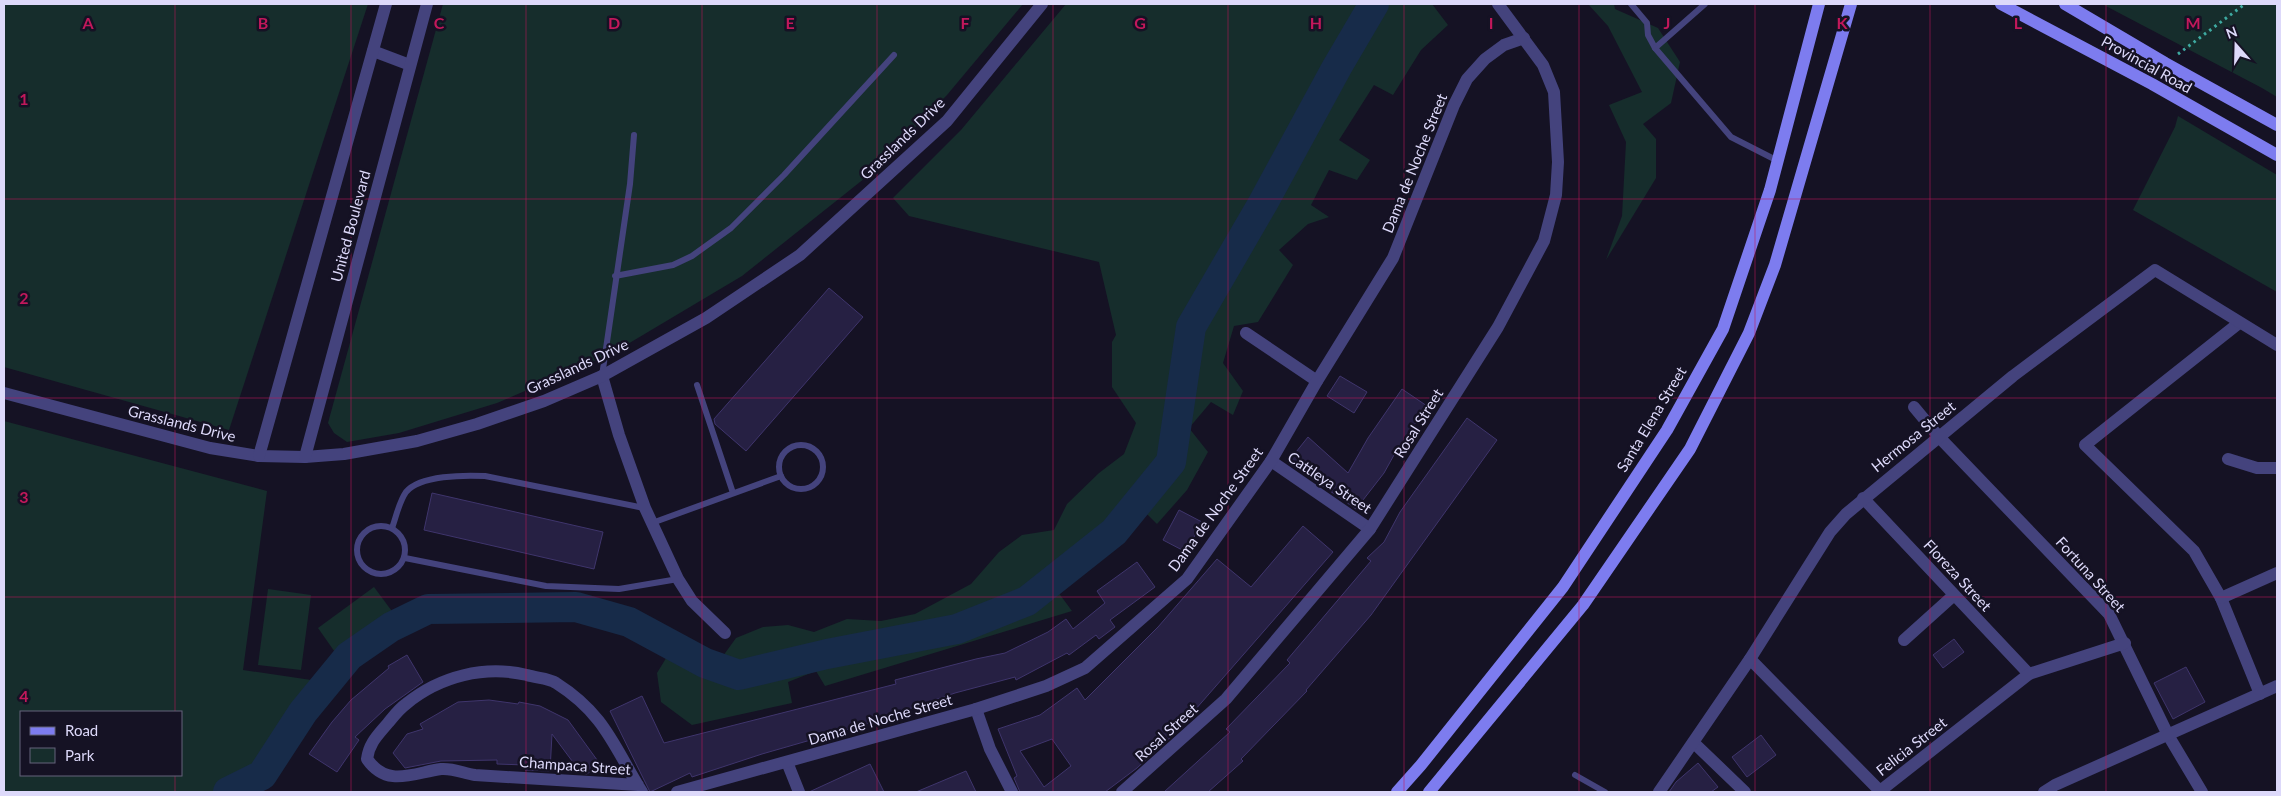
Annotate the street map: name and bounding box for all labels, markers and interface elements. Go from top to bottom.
text: A [81,13,94,32]
text: B [258,13,268,32]
text: C [434,13,445,32]
text: D [608,13,620,32]
text: E [785,13,795,32]
text: F [960,13,970,32]
text: G [1134,13,1146,32]
text: H [1310,13,1322,32]
text: I [1489,13,1493,32]
text: J [1664,13,1670,32]
text: K [1837,13,1849,32]
text: L [2014,13,2023,32]
text: M [2185,13,2201,32]
north arrow [2211,20,2261,70]
text: N [2223,22,2239,42]
street label: Provincial Road [2099,32,2195,96]
text: 1 [19,89,29,108]
street label: Dama de Noche Street [1378,90,1450,235]
street label: Grasslands Drive [856,93,948,183]
street label: United Boulevard [326,168,374,284]
text: 2 [19,288,29,307]
street label: Grasslands Drive [523,334,631,398]
street label: Santa Elena Street [1612,363,1690,475]
street label: Rosal Street [1390,385,1447,461]
street label: Hermosa Street [1867,396,1959,475]
street label: Grasslands Drive [126,401,238,445]
street label: Dama de Noche Street [1164,443,1266,575]
street label: Cattleya Street [1285,447,1376,517]
text: 3 [19,487,29,506]
street label: Fortuna Street [2053,533,2130,616]
street label: Floreza Street [1920,536,1996,615]
text: 4 [19,686,29,705]
street label: Dama de Noche Street [806,690,955,748]
street label: Rosal Street [1131,699,1202,765]
legend [20,711,182,776]
street label: Felicia Street [1872,713,1950,779]
text: Road [65,721,98,739]
text: Park [65,746,95,764]
street label: Champaca Street [519,752,632,778]

